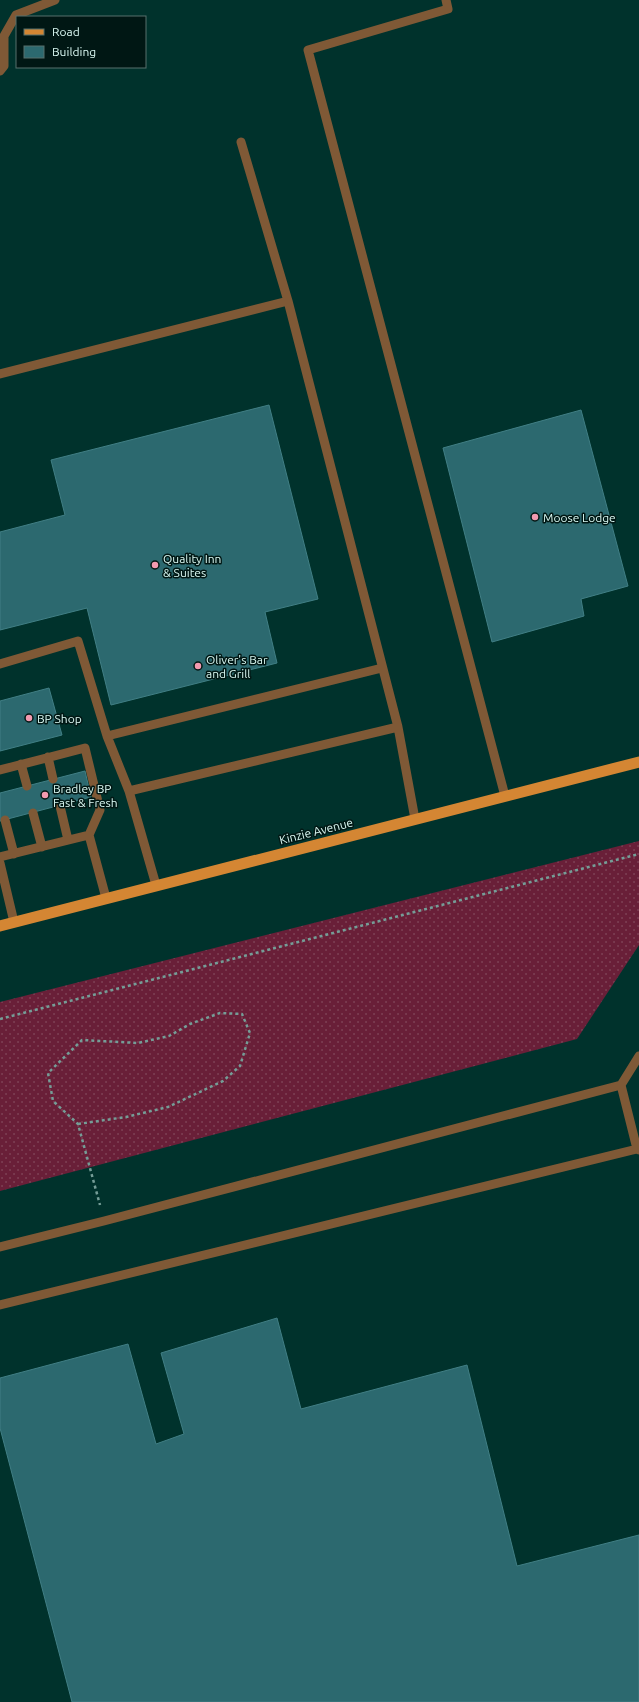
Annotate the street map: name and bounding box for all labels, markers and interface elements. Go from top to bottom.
legend [16,16,146,68]
text: Road [52,25,80,38]
text: Building [52,45,96,58]
place label: Moose Lodge [543,511,616,524]
marker: Moose Lodge [530,512,540,522]
place label: Quality Inn & Suites [163,552,221,579]
marker: Quality Inn & Suites [150,560,160,570]
place label: Oliver's Bar and Grill [206,653,268,680]
marker: Oliver's Bar and Grill [193,661,203,671]
place label: BP Shop [37,712,82,725]
marker: BP Shop [24,713,34,723]
place label: Bradley BP Fast & Fresh [53,782,118,809]
marker: Bradley BP Fast & Fresh [40,790,50,800]
street label: Kinzie Avenue [278,816,354,846]

